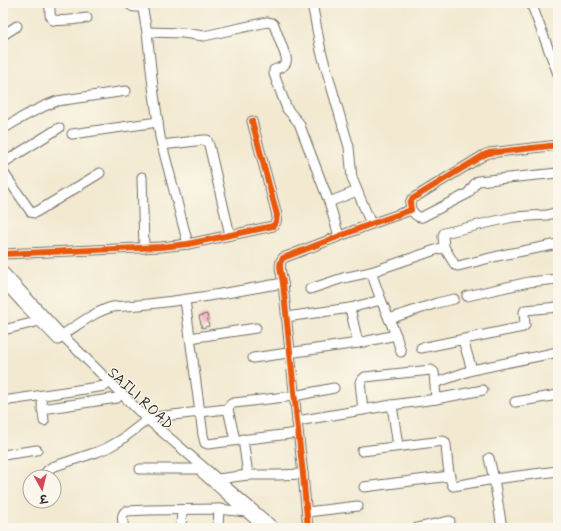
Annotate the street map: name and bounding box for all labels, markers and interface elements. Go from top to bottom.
street label: SAILI ROAD [103,363,177,435]
north arrow [22,469,62,509]
text: उ [37,490,49,506]

